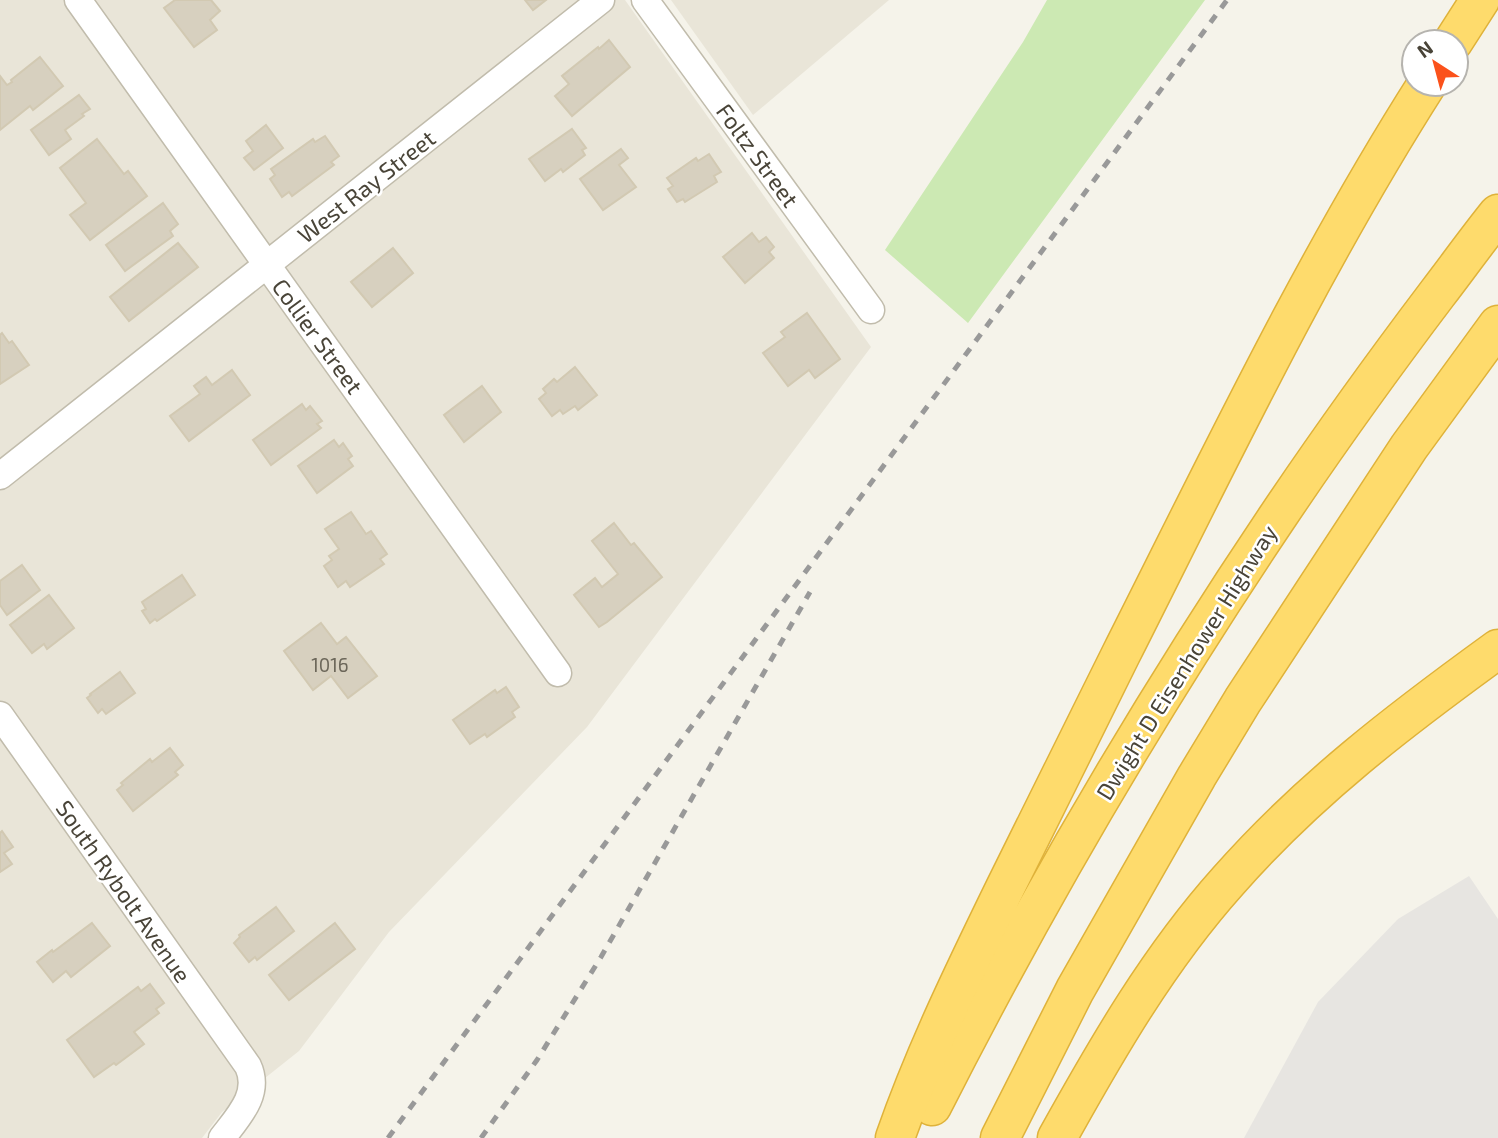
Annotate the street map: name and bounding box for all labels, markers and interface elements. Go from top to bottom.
north arrow [1400,28,1470,98]
text: N [1412,36,1437,62]
street label: Foltz Street [711,98,805,212]
street label: West Ray Street [292,123,441,248]
street label: Collier Street [267,273,369,399]
street label: Dwight D Eisenhower Highway [1090,519,1282,805]
house number: 1016 [311,653,349,676]
street label: South Rybolt Avenue [51,795,197,987]

